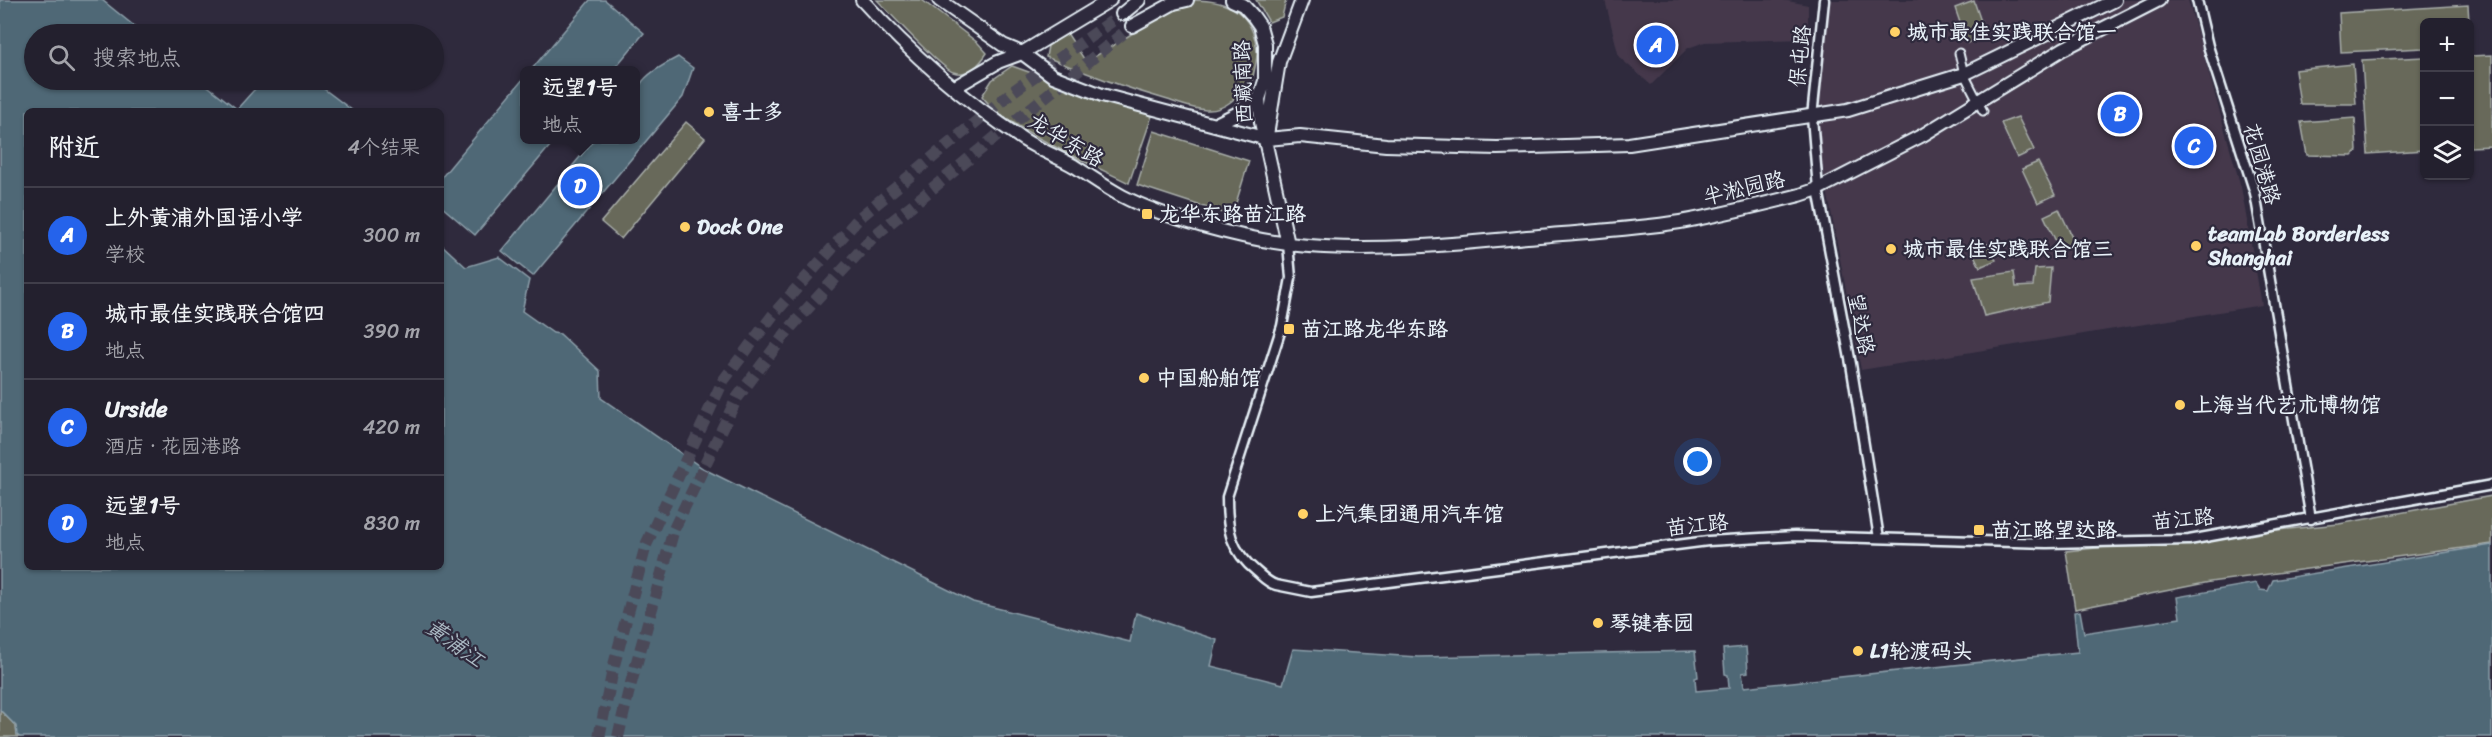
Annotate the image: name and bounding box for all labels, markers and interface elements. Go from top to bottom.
place label: 城市最佳实践联合馆一 [1907,13,2117,51]
map controls [2420,18,2474,180]
button: + [2420,18,2474,72]
pin: A [1636,22,1676,68]
street label: 保屯路 [1778,23,1822,89]
search box [24,24,444,90]
marker: 城市最佳实践联合馆一 [1888,25,1902,39]
text: 搜索地点 [93,38,181,77]
street label: 西藏南路 [1223,39,1263,125]
icon: search [45,41,78,74]
popup [520,66,640,144]
text: 远望1号 [542,68,618,107]
button: − [2420,72,2474,126]
pin: B [2100,92,2140,136]
place label: 喜士多 [721,93,784,131]
street label: 龙华东路 [1020,102,1112,178]
marker: 喜士多 [702,105,716,119]
text: 地点 [542,107,582,142]
street label: 花园港路 [2232,118,2292,210]
text: 附近 [48,124,100,170]
pin: C [2174,124,2214,168]
button: layers [2420,126,2474,180]
text: 4个结果 [348,130,420,165]
street label: 半淞园路 [1699,160,1789,216]
pin: D [560,164,600,208]
place label: 龙华东路苗江路 [1159,195,1306,233]
text: 上外黄浦外国语小学 [105,198,303,237]
marker: 龙华东路苗江路 [1140,207,1154,221]
place label: Dock One [697,208,783,246]
place label: teamLab Borderless Shanghai [2207,215,2390,277]
text: A [61,218,74,253]
text: 300 m [363,218,420,253]
marker: Dock One [678,220,692,234]
place label: 城市最佳实践联合馆三 [1903,230,2113,268]
text: 学校 [105,237,145,272]
marker: teamLab Borderless Shanghai [2189,239,2203,253]
marker: 城市最佳实践联合馆三 [1884,242,1898,256]
street label: 望达路 [1836,289,1886,359]
text: 城市最佳实践联合馆四 [105,294,325,333]
place label: 苗江路龙华东路 [1301,310,1448,348]
text: B [61,314,74,349]
text: 390 m [364,314,420,349]
marker: 苗江路龙华东路 [1282,322,1296,336]
text: 地点 [105,333,145,368]
place label: 中国船舶馆 [1156,359,1261,397]
marker: 中国船舶馆 [1137,371,1151,385]
place label: 上海当代艺术博物馆 [2192,386,2381,424]
text: Urside [105,390,168,429]
marker: 上海当代艺术博物馆 [2173,398,2187,412]
text: C [61,410,74,445]
text: 420 m [363,410,420,445]
text: 酒店 · 花园港路 [105,429,241,464]
your location [1683,447,1712,476]
text: 远望1号 [105,486,180,525]
place label: 上汽集团通用汽车馆 [1315,495,1504,533]
street label: 苗江路 [2150,497,2216,541]
street label: 苗江路 [1664,503,1730,547]
text: D [62,506,73,541]
text: 830 m [364,506,420,541]
marker: 上汽集团通用汽车馆 [1296,507,1310,521]
place label: 苗江路望达路 [1991,511,2117,549]
marker: 苗江路望达路 [1972,523,1986,537]
text: 地点 [105,525,145,560]
place label: 琴键春园 [1610,604,1694,642]
water label: 黄浦江 [417,608,494,679]
marker: 琴键春园 [1591,616,1605,630]
place label: L1轮渡码头 [1870,632,1973,670]
marker: L1轮渡码头 [1851,644,1865,658]

